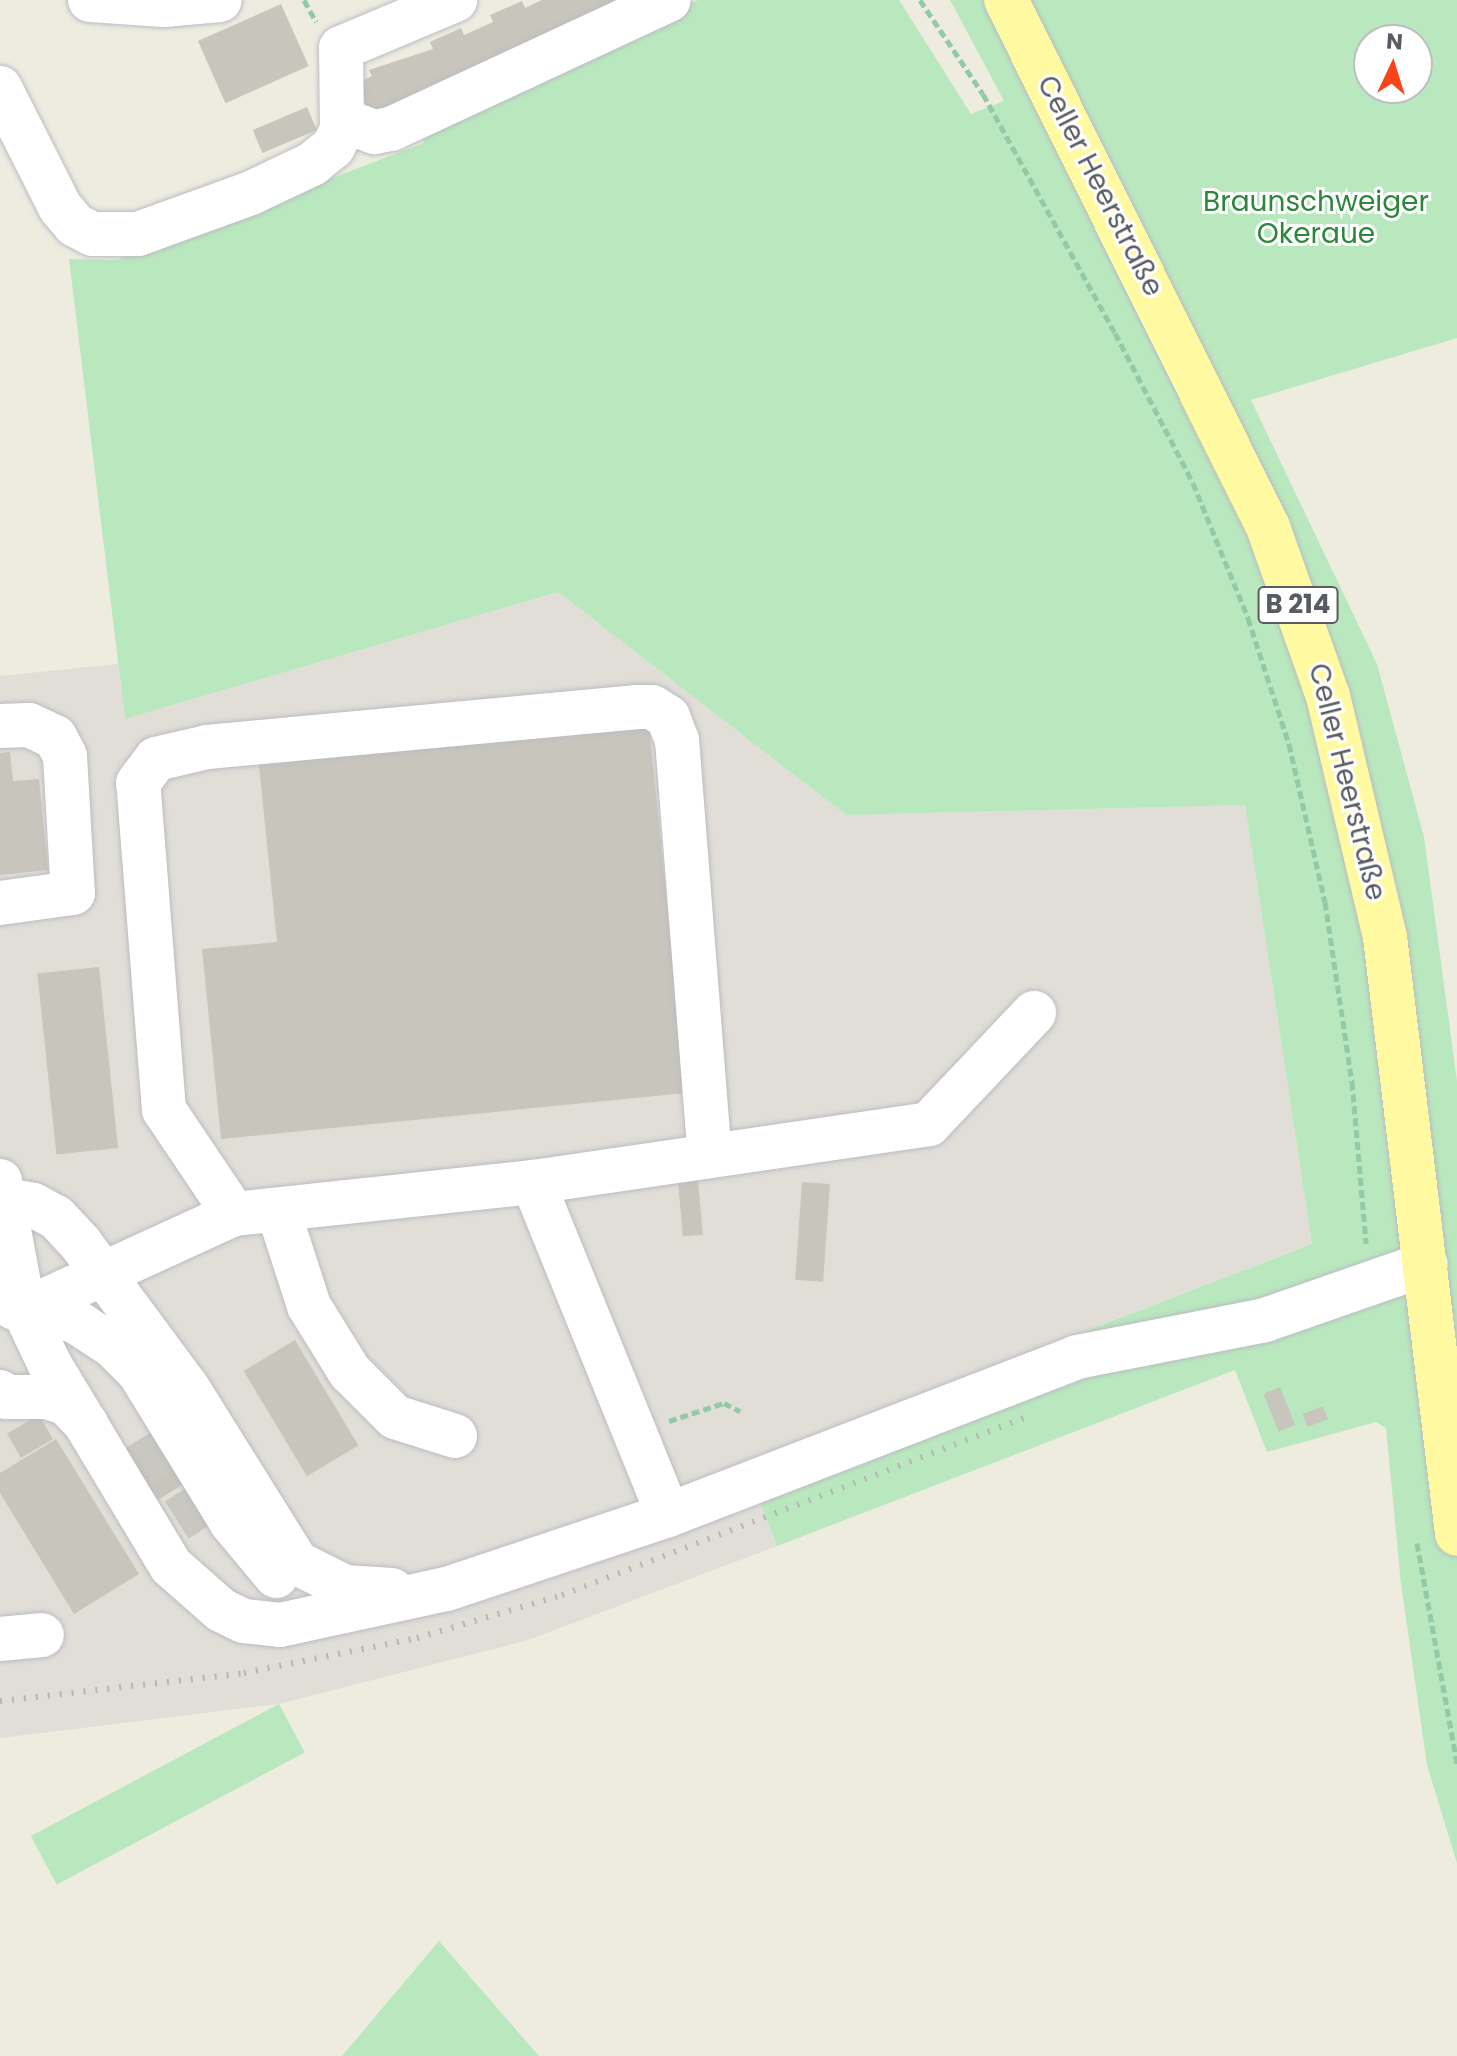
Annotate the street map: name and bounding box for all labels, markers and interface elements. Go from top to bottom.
north arrow [1353,24,1433,104]
text: N [1385,26,1404,58]
street label: Celler Heerstraße [1030,70,1170,302]
park label: Braunschweiger Okeraue [1203,185,1429,251]
road number: B 214 [1256,583,1340,627]
street label: Celler Heerstraße [1301,660,1393,904]

